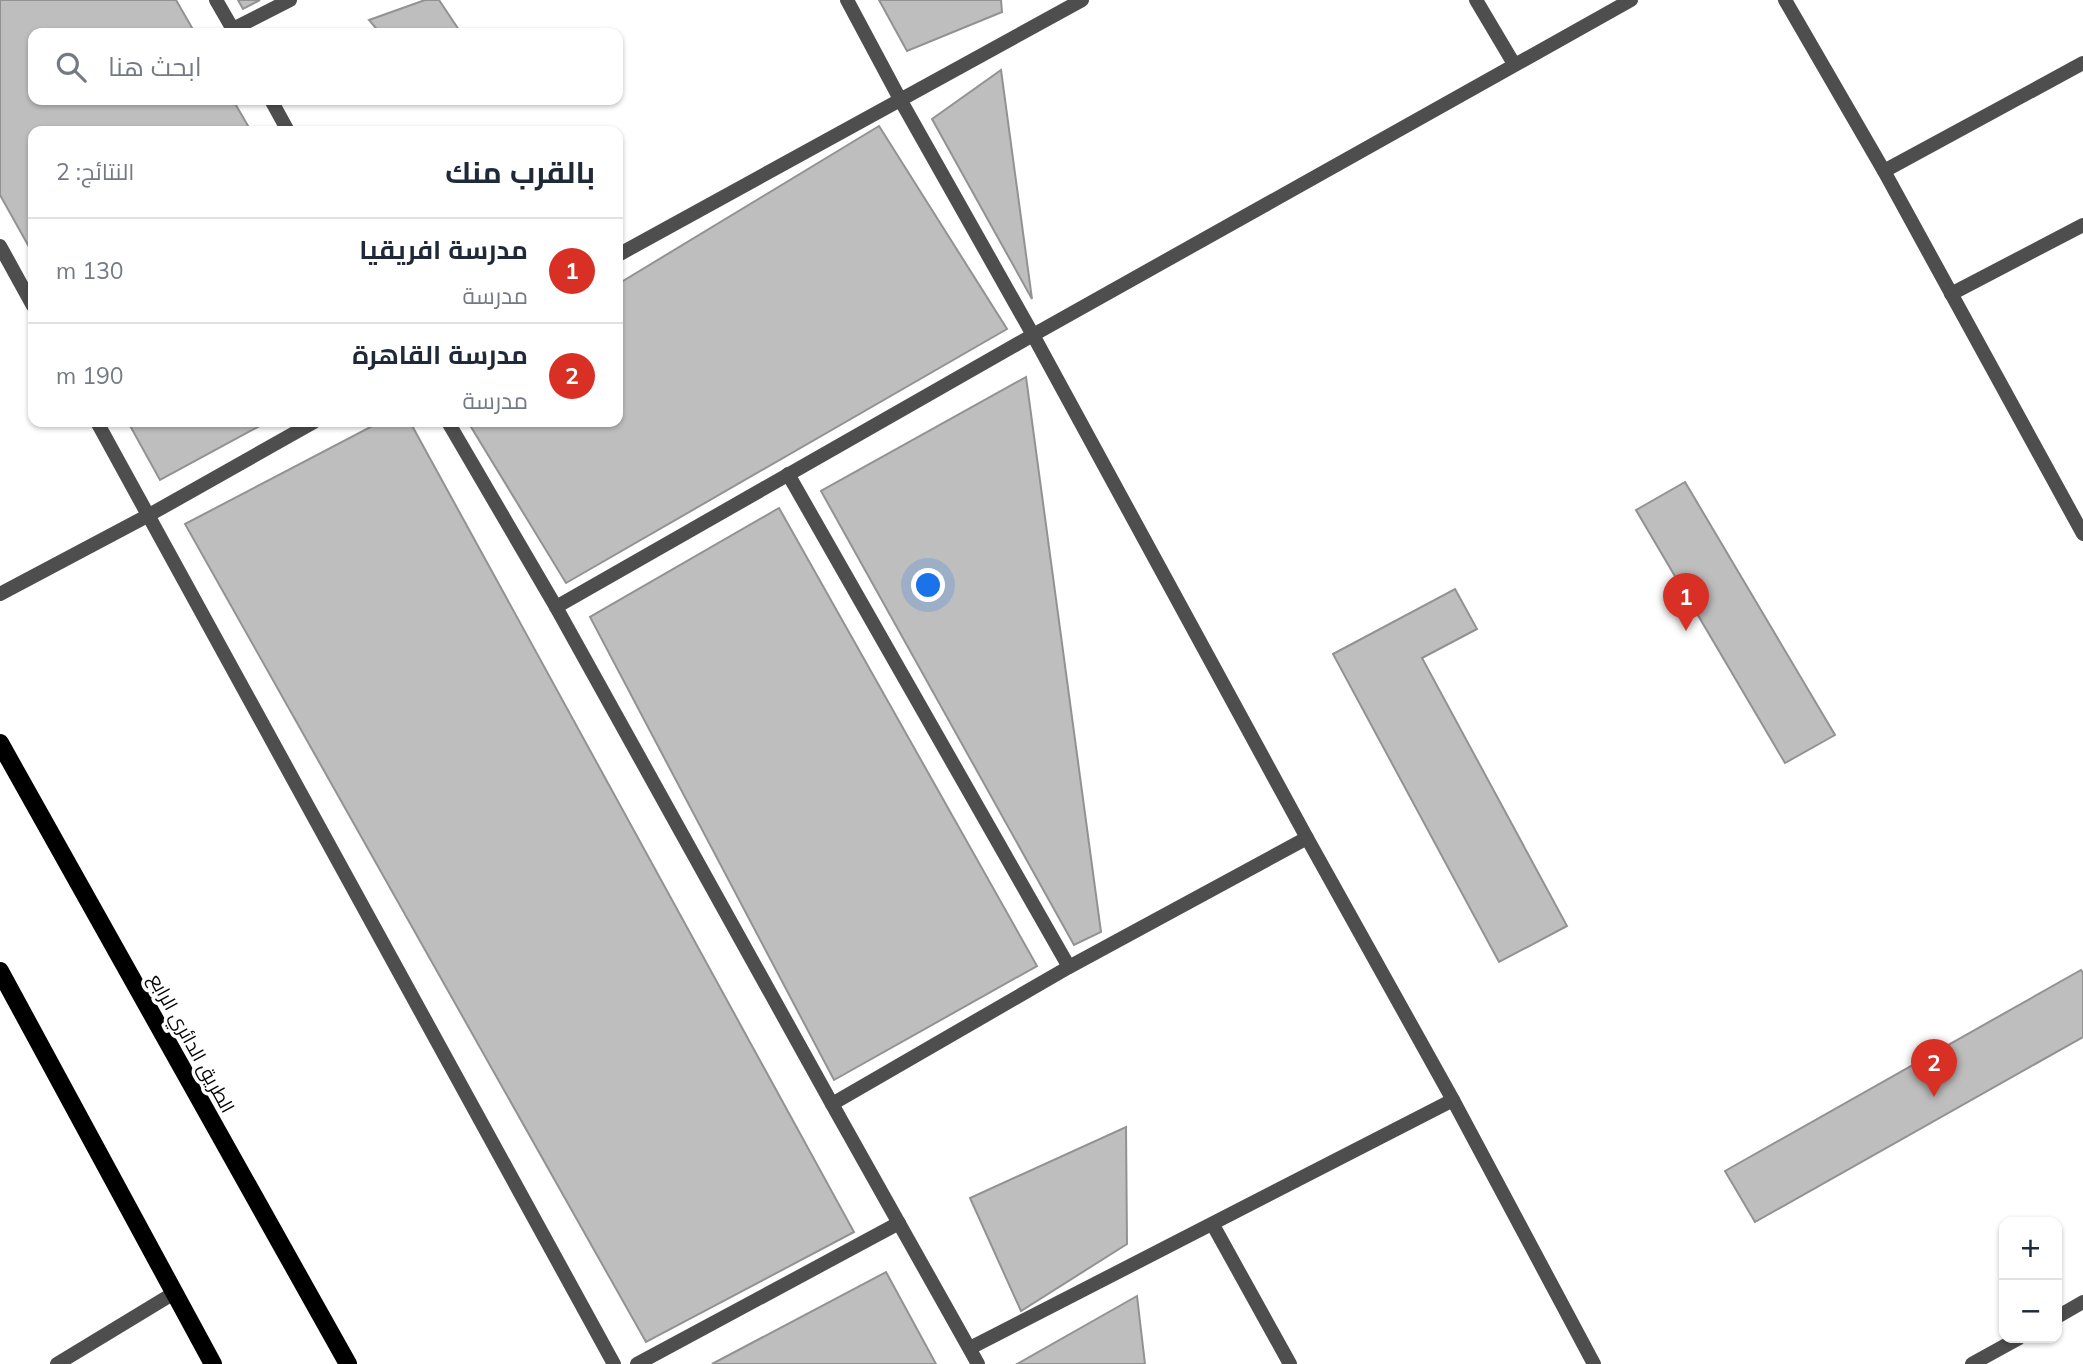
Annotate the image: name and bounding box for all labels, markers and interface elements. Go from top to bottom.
search box [28,28,623,105]
icon: search [52,48,90,86]
text: ابحث هنا [108,50,202,83]
text: بالقرب منك [445,153,595,191]
text: النتائج: 2 [56,157,134,186]
text: مدرسة افريقيا [359,233,528,266]
text: 130 m [56,256,124,285]
text: 1 [565,256,579,285]
text: مدرسة [463,281,528,310]
text: مدرسة القاهرة [352,338,528,371]
text: 190 m [56,361,124,390]
text: 2 [565,361,579,390]
text: مدرسة [463,386,528,415]
your location [911,568,945,602]
pin: 1 [1663,573,1709,631]
street label: الطريق الدائري الرابع [141,969,240,1118]
pin: 2 [1911,1039,1957,1097]
map controls [1999,1217,2062,1343]
button: + [1999,1217,2062,1280]
button: − [1999,1280,2062,1343]

